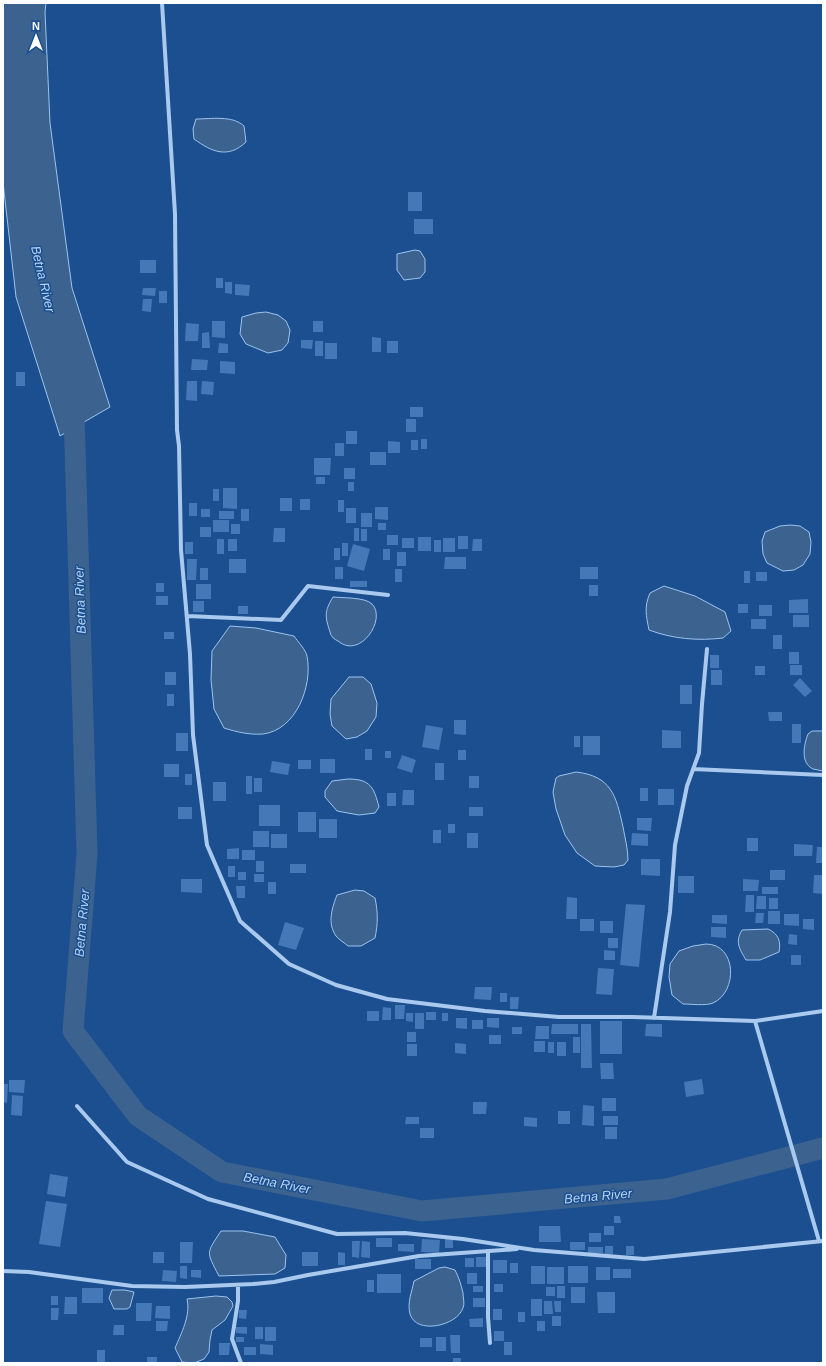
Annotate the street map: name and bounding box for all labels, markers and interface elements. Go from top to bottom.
north arrow [16,16,56,56]
text: N [32,20,40,32]
water label: Betna River [28,244,58,314]
water label: Betna River [71,565,89,634]
water label: Betna River [72,888,92,957]
water label: Betna River [242,1169,312,1197]
water label: Betna River [564,1186,633,1206]

